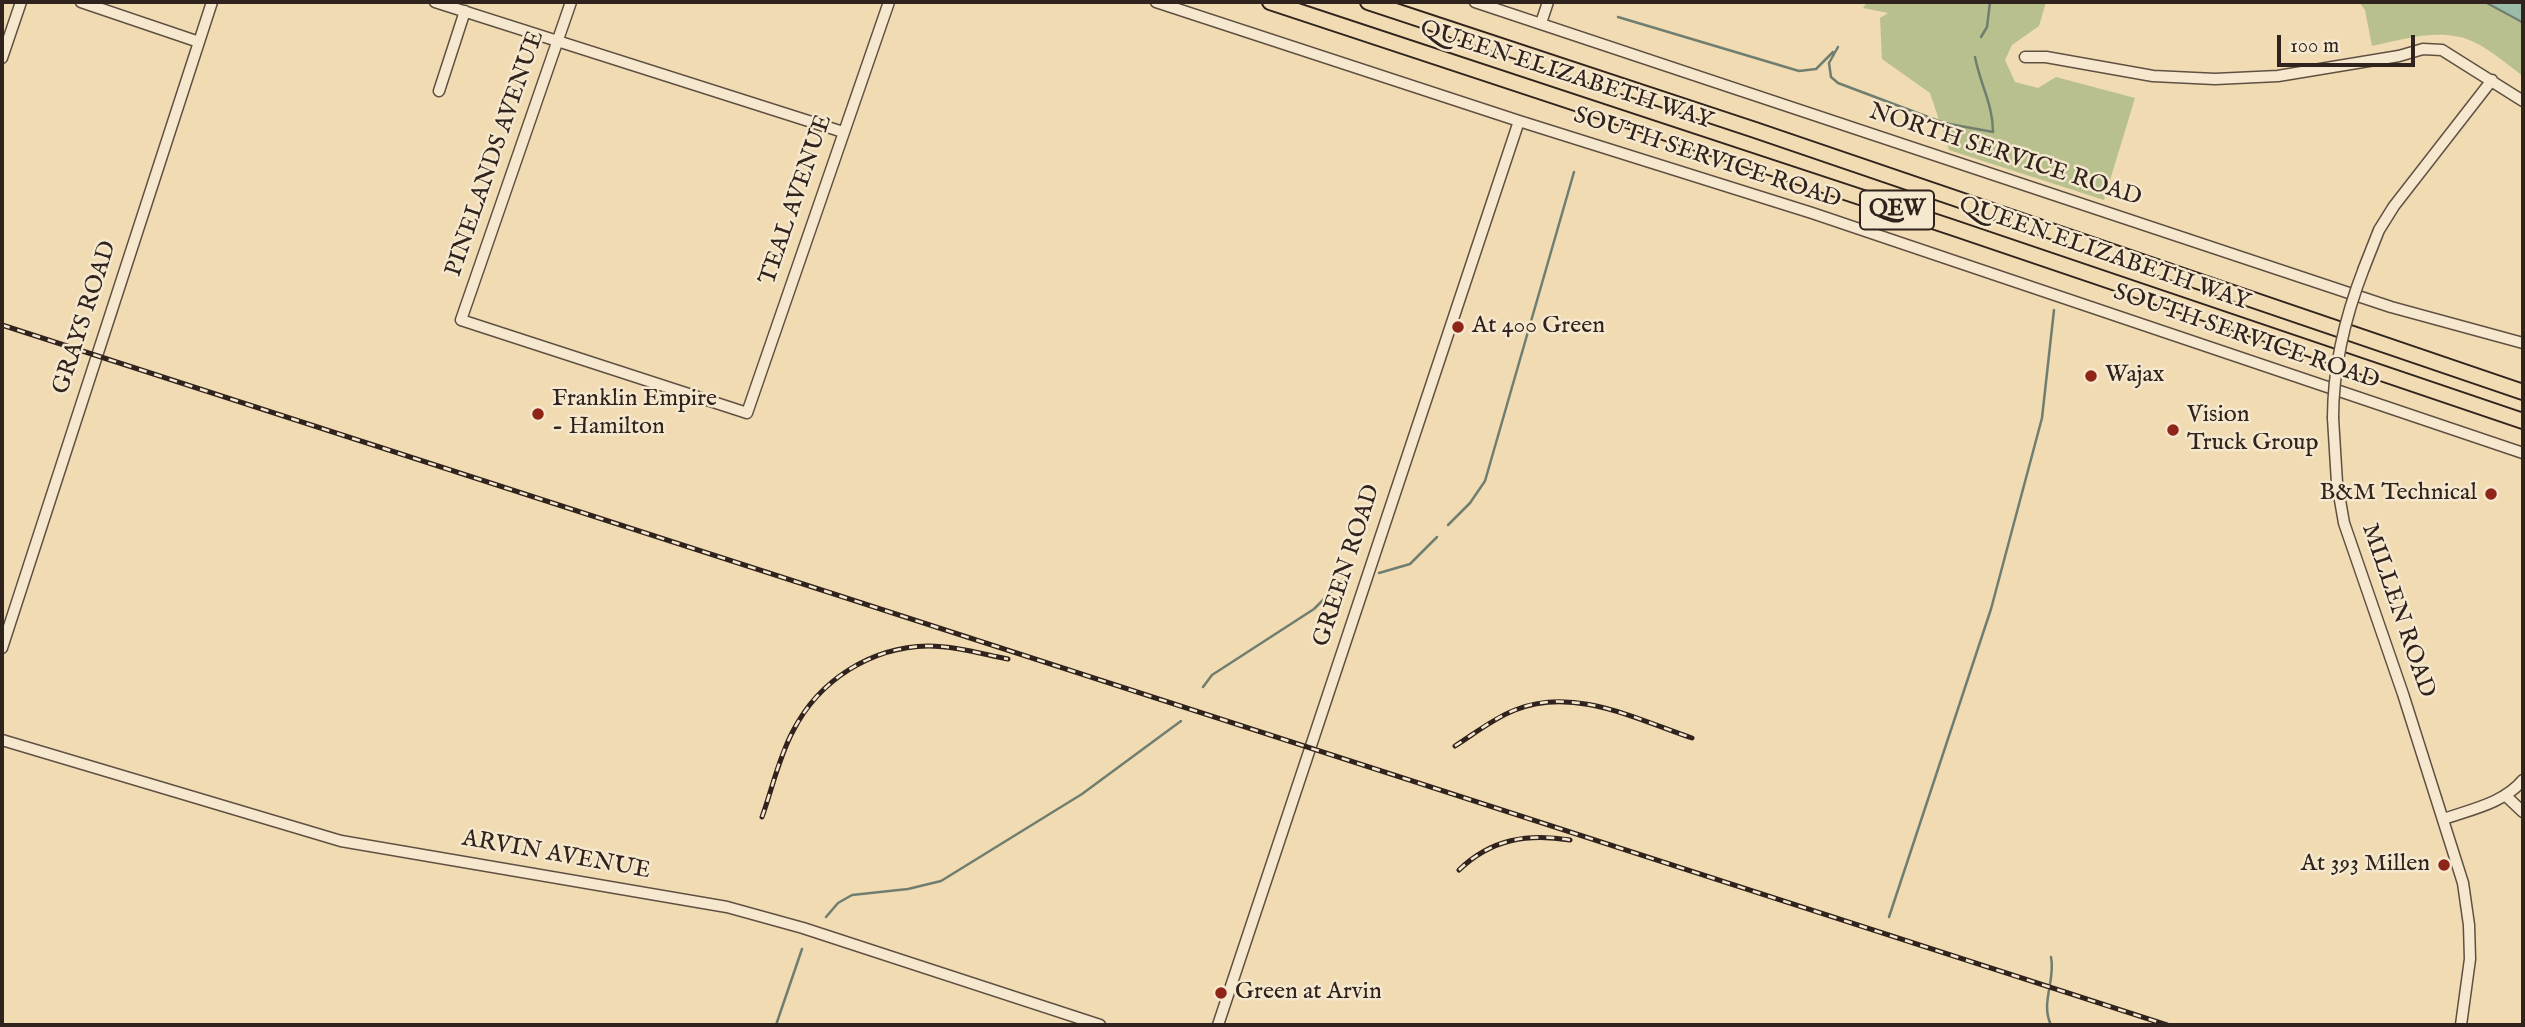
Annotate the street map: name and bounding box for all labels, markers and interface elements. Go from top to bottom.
street label: QUEEN ELIZABETH WAY [1416,15,1716,137]
scale bar [2280,21,2418,65]
street label: PINELANDS AVENUE [440,28,552,280]
text: 100 m [2290,33,2339,60]
street label: NORTH SERVICE ROAD [1865,98,2145,214]
street label: SOUTH SERVICE ROAD [1570,102,1844,216]
street label: TEAL AVENUE [754,111,840,289]
road number: QEW [1860,190,1934,230]
street label: QUEEN ELIZABETH WAY [1955,192,2253,318]
street label: GRAYS ROAD [48,238,124,398]
street label: SOUTH SERVICE ROAD [2109,279,2383,397]
place label: At 400 Green [1472,313,1605,341]
marker: At 400 Green [1450,319,1466,335]
place label: Wajax [2105,362,2165,390]
marker: Wajax [2083,368,2099,384]
place label: Franklin Empire - Hamilton [552,386,717,442]
place label: Vision Truck Group [2187,402,2318,458]
marker: Franklin Empire - Hamilton [530,406,546,422]
marker: Vision Truck Group [2165,422,2181,438]
place label: B&M Technical [2319,480,2477,508]
street label: GREEN ROAD [1308,481,1388,651]
marker: B&M Technical [2483,486,2499,502]
street label: MILLEN ROAD [2354,520,2440,702]
street label: ARVIN AVENUE [460,825,652,887]
place label: At 393 Millen [2301,851,2430,879]
marker: At 393 Millen [2436,857,2452,873]
place label: Green at Arvin [1235,979,1382,1007]
marker: Green at Arvin [1213,985,1229,1001]

